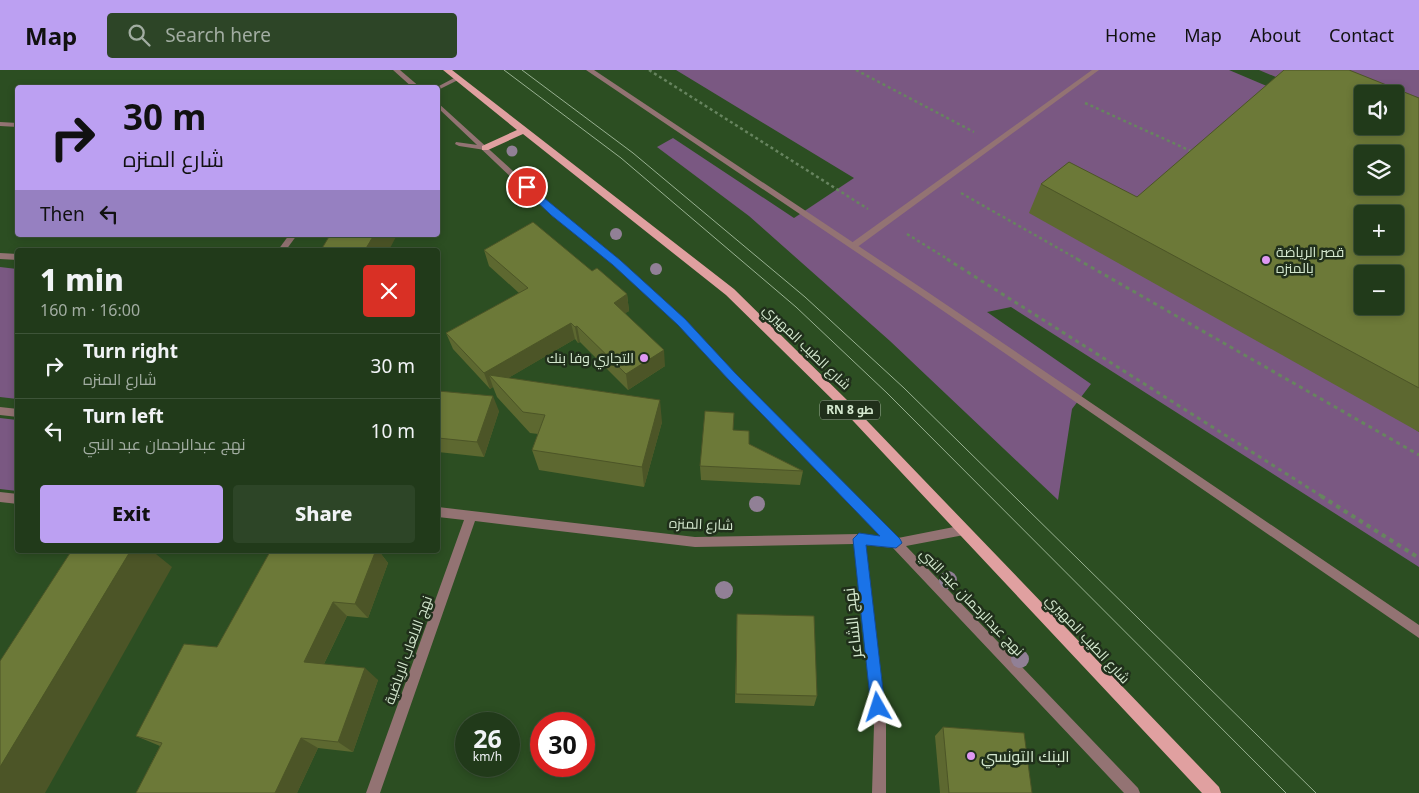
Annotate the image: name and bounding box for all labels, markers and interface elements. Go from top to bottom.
search box [107,13,457,58]
text: Map [25,19,77,52]
icon: search [125,21,153,49]
text: Search here [165,22,271,48]
text: Home [1105,23,1156,47]
text: Map [1184,23,1222,47]
text: About [1250,23,1301,47]
text: Contact [1329,23,1394,47]
map controls [1354,85,1404,315]
button: sound [1354,85,1404,135]
text: 30 m [123,93,206,140]
icon: right [40,105,105,170]
text: شارع المنزه [123,143,224,173]
button: layers [1354,145,1404,195]
pin [506,166,548,208]
icon: arrive [513,173,541,201]
icon: left [95,200,123,228]
text: Then [40,201,85,227]
button: + [1354,205,1404,255]
place label: قصر الرياضة بالمنزه [1276,242,1344,277]
marker: قصر الرياضة بالمنزه [1260,254,1272,266]
text: 1 min [40,259,124,300]
button: close [363,265,415,317]
button: − [1354,265,1404,315]
text: 160 m · 16:00 [40,299,140,321]
street label: شارع الطيب المهيري [757,300,855,396]
text: Turn right [83,338,178,364]
place label: التجاري وفا بنك [547,348,634,370]
icon: right [40,352,68,380]
marker: التجاري وفا بنك [638,352,650,364]
text: 30 m [371,353,415,379]
text: شارع المنزه [83,368,157,390]
road number: RN 8 طو [820,400,880,420]
text: Turn left [83,403,164,429]
icon: left [40,417,68,445]
text: 10 m [371,418,415,444]
text: نهج عبدالرحمان عبد النبي [83,433,246,455]
button: Exit [40,485,223,543]
button: Share [233,485,415,543]
street label: شارع المنزه [669,513,733,534]
street label: نهج عبدالرحمان عبد النبي [914,544,1029,662]
street label: نهج الشاعر [837,587,868,660]
street label: شارع الطيب المهيري [1040,590,1135,689]
street label: نهج الالعاب الرياضية [379,593,436,707]
position arrow [851,680,903,732]
speed limit sign: 30 [530,712,595,777]
text: 26 [473,721,502,755]
place label: البنك التونسي [981,745,1070,769]
text: km/h [473,748,502,765]
marker: البنك التونسي [965,750,977,762]

